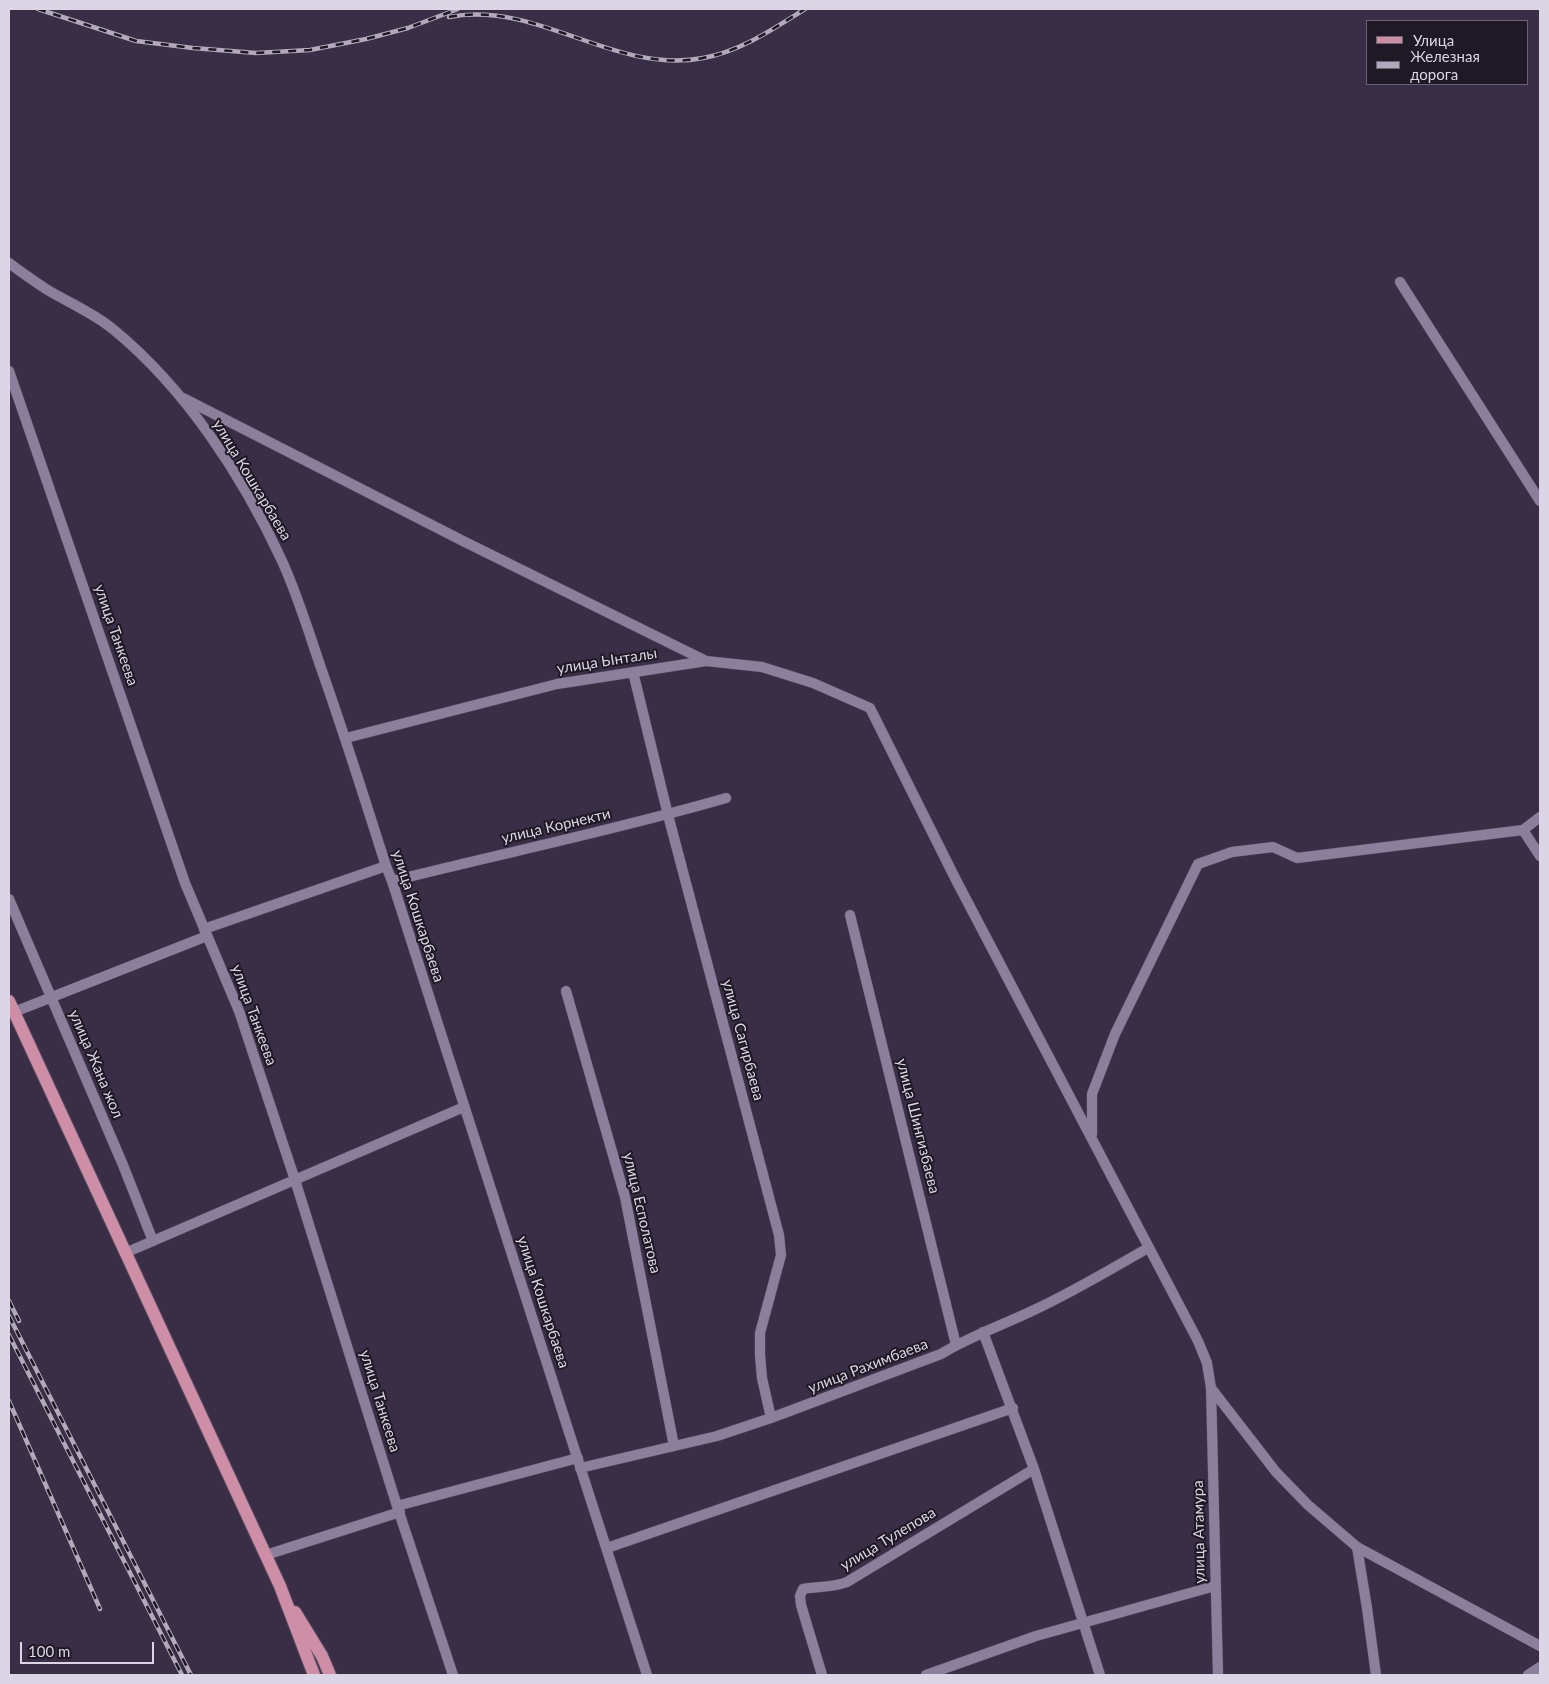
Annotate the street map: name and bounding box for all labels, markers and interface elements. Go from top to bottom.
legend [1366,20,1529,85]
text: Улица [1413,31,1454,49]
text: Железная дорога [1410,47,1480,83]
street label: улица Кошкарбаева [209,416,295,544]
street label: улица Танкеева [90,582,142,688]
street label: улица Ынталы [556,644,658,678]
street label: улица Корнекти [500,805,612,847]
street label: улица Кошкарбаева [388,848,448,984]
street label: улица Танкеева [227,962,281,1068]
street label: улица Сагирбаева [718,978,768,1102]
street label: улица Жана жол [65,1007,127,1121]
street label: улица Шингизбаева [893,1057,943,1195]
street label: улица Есполатова [619,1151,665,1275]
street label: улица Кошкарбаева [513,1234,573,1370]
street label: улица Рахимбаева [806,1335,930,1397]
street label: улица Танкеева [356,1348,404,1454]
street label: улица Атамура [1189,1480,1209,1584]
street label: улица Тулепова [837,1503,939,1575]
scale bar [22,1632,156,1664]
text: 100 m [28,1642,70,1660]

